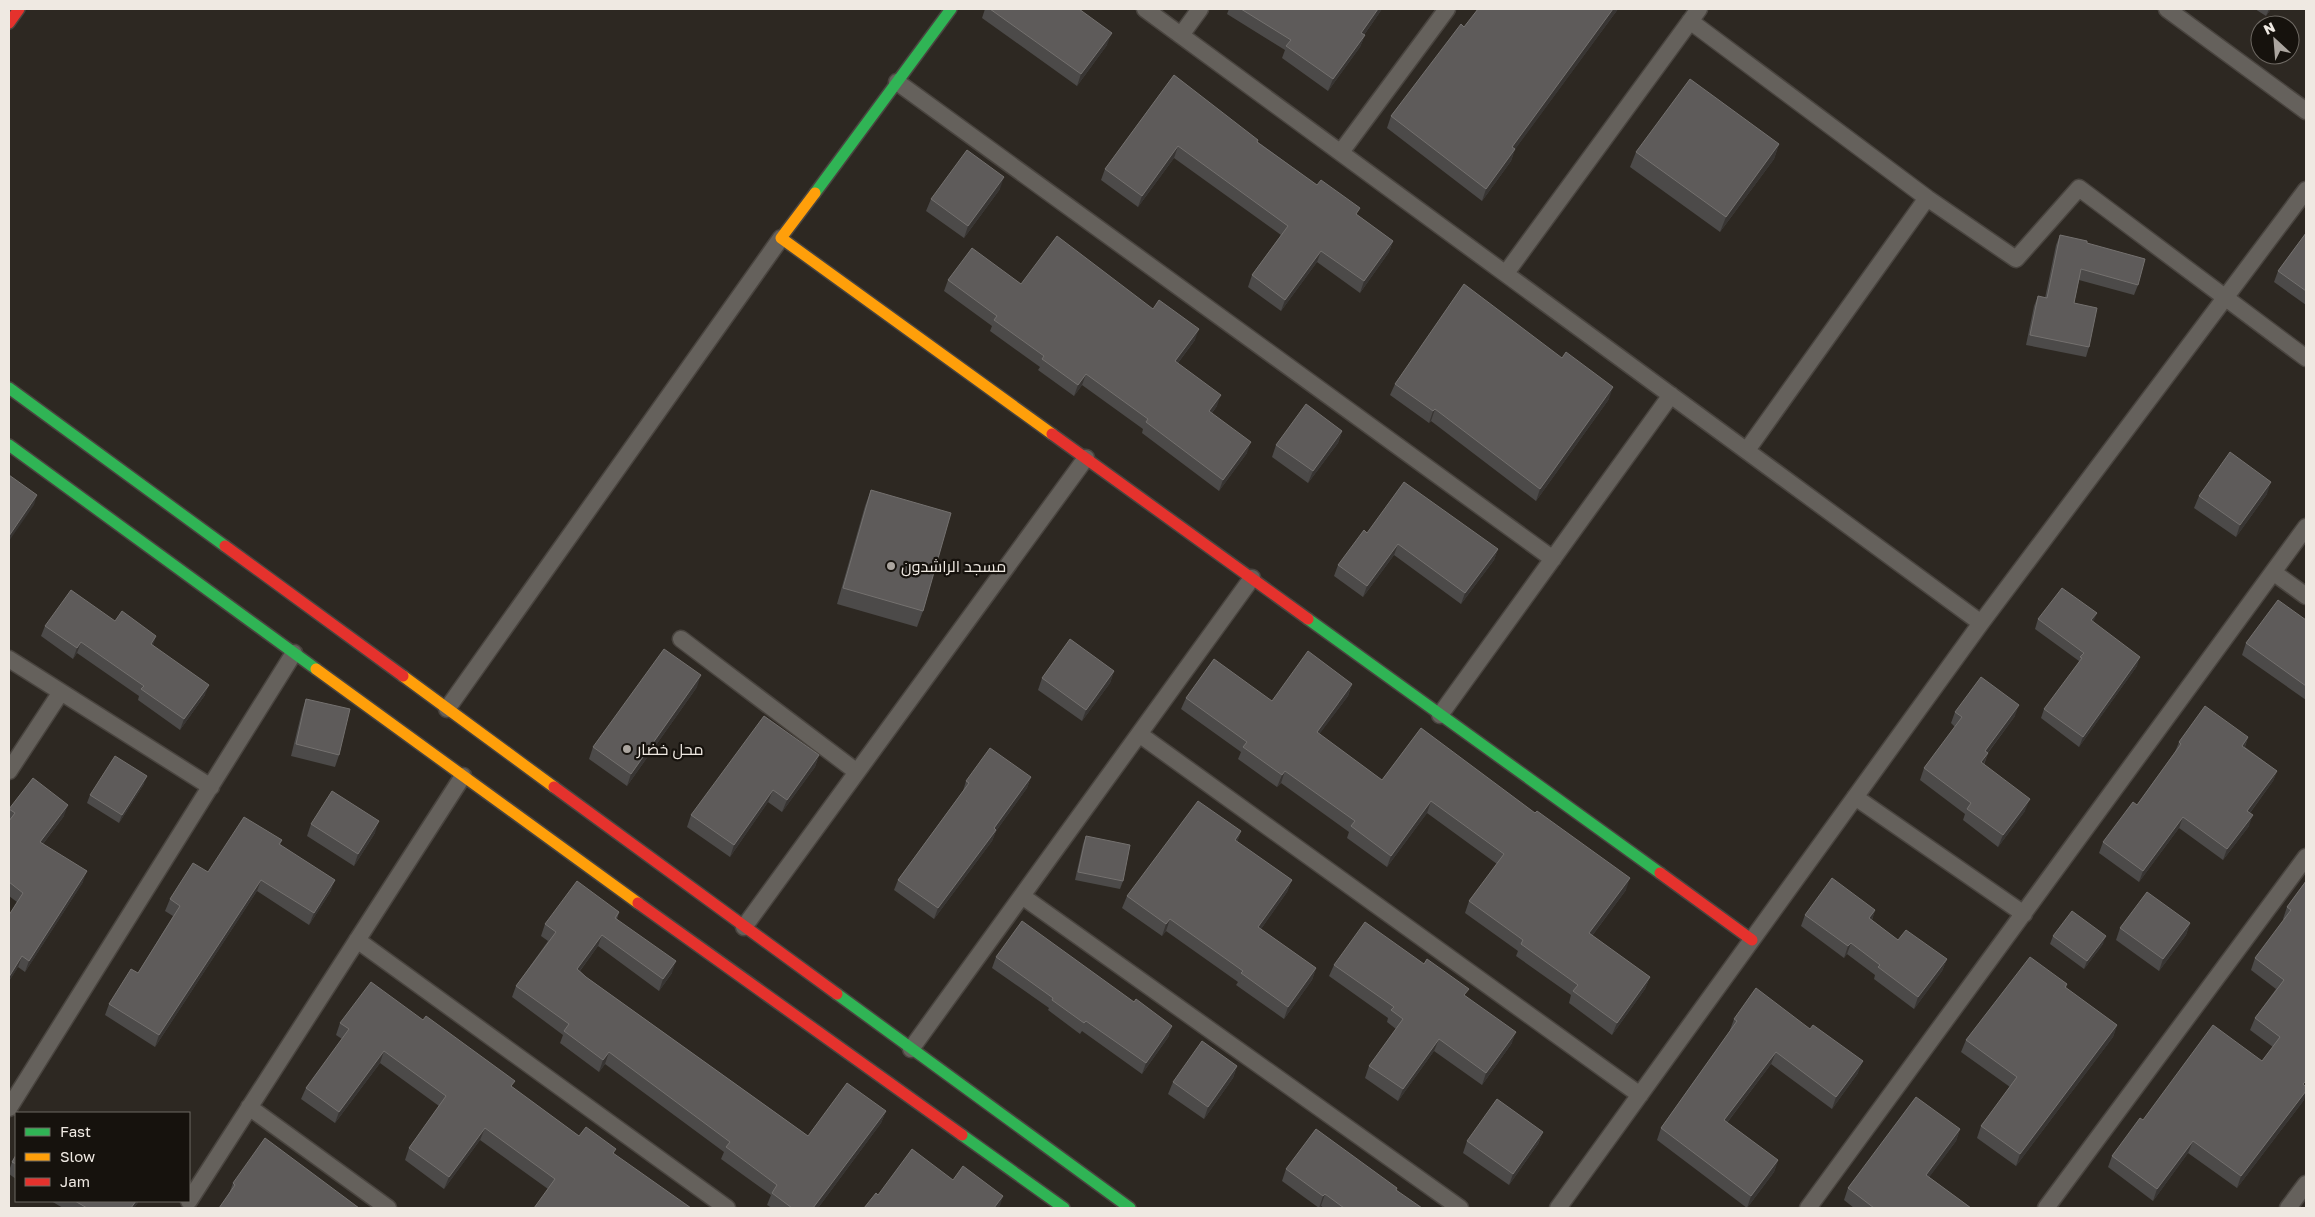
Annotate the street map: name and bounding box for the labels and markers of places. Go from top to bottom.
place label: مسجد الراشدون [901,556,1006,577]
marker: مسجد الراشدون [885,560,897,572]
place label: محل خضار [636,739,704,760]
marker: محل خضار [621,743,633,755]

